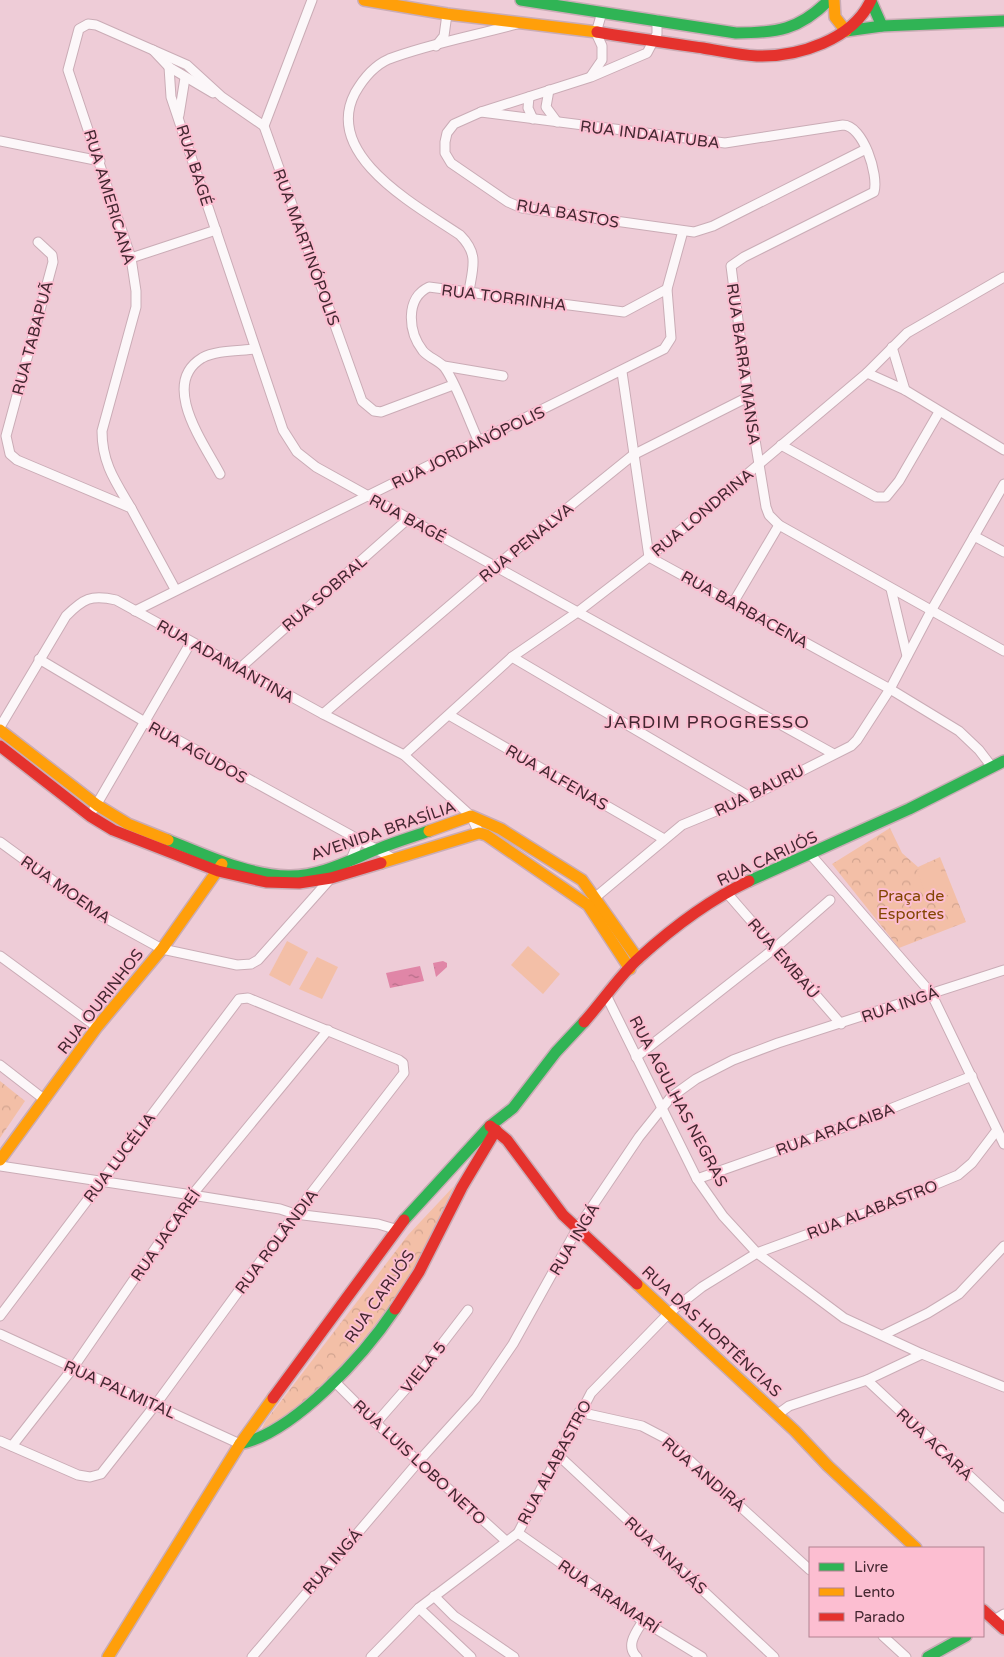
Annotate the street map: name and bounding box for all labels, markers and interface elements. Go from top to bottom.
street label: RUA INDAIATUBA [579,116,721,154]
street label: RUA BAGÉ [171,122,217,209]
street label: RUA AMERICANA [79,127,139,268]
street label: RUA MARTINÓPOLIS [268,166,344,329]
street label: RUA BASTOS [515,195,621,233]
street label: RUA TABAPUÃ [8,279,58,398]
street label: RUA TORRINHA [440,280,568,316]
street label: RUA BARRA MANSA [722,282,764,446]
street label: RUA JORDANÓPOLIS [389,402,548,494]
street label: RUA LONDRINA [648,464,758,561]
street label: RUA BAGÉ [366,490,449,548]
street label: RUA PENALVA [475,499,578,587]
street label: RUA SOBRAL [278,552,371,636]
street label: RUA BARBACENA [677,567,812,653]
street label: RUA ADAMANTINA [153,616,298,708]
district label: JARDIM PROGRESSO [604,711,810,733]
street label: RUA AGUDOS [145,717,251,788]
street label: RUA ALFENAS [502,740,611,815]
street label: RUA BAURU [711,761,808,821]
street label: AVENIDA BRASÍLIA [308,797,459,865]
street label: RUA CARIJÓS [714,827,821,891]
street label: RUA MOEMA [17,851,114,928]
park label: Praça de Esportes [878,886,944,924]
street label: RUA EMBAÚ [743,914,824,1003]
street label: RUA OURINHOS [53,945,148,1058]
street label: RUA INGÁ [859,982,942,1028]
street label: RUA AGULHAS NEGRAS [625,1013,732,1190]
street label: RUA ARACAIBA [773,1099,898,1161]
street label: RUA LUCÉLIA [80,1109,160,1206]
street label: RUA ALABASTRO [804,1176,941,1244]
street label: RUA ROLÂNDIA [231,1185,323,1298]
street label: RUA JACAREÍ [127,1186,205,1285]
street label: RUA INGÁ [545,1200,604,1279]
street label: RUA CARIJÓS [340,1246,419,1347]
street label: RUA DAS HORTÊNCIAS [637,1262,785,1402]
street label: VIELA 5 [397,1338,451,1398]
street label: RUA PALMITAL [61,1356,179,1424]
street label: RUA LUIS LOBO NETO [349,1396,490,1530]
street label: RUA ALABASTRO [514,1397,596,1528]
street label: RUA ACARÁ [892,1404,977,1485]
street label: RUA ANDIRÁ [658,1433,749,1516]
street label: RUA ANAJÁS [620,1513,711,1599]
street label: RUA INGÁ [299,1525,367,1599]
legend [809,1547,984,1637]
street label: RUA ARAMARÍ [554,1556,663,1638]
text: Livre [854,1558,888,1576]
text: Lento [854,1583,895,1601]
text: Parado [854,1608,905,1626]

